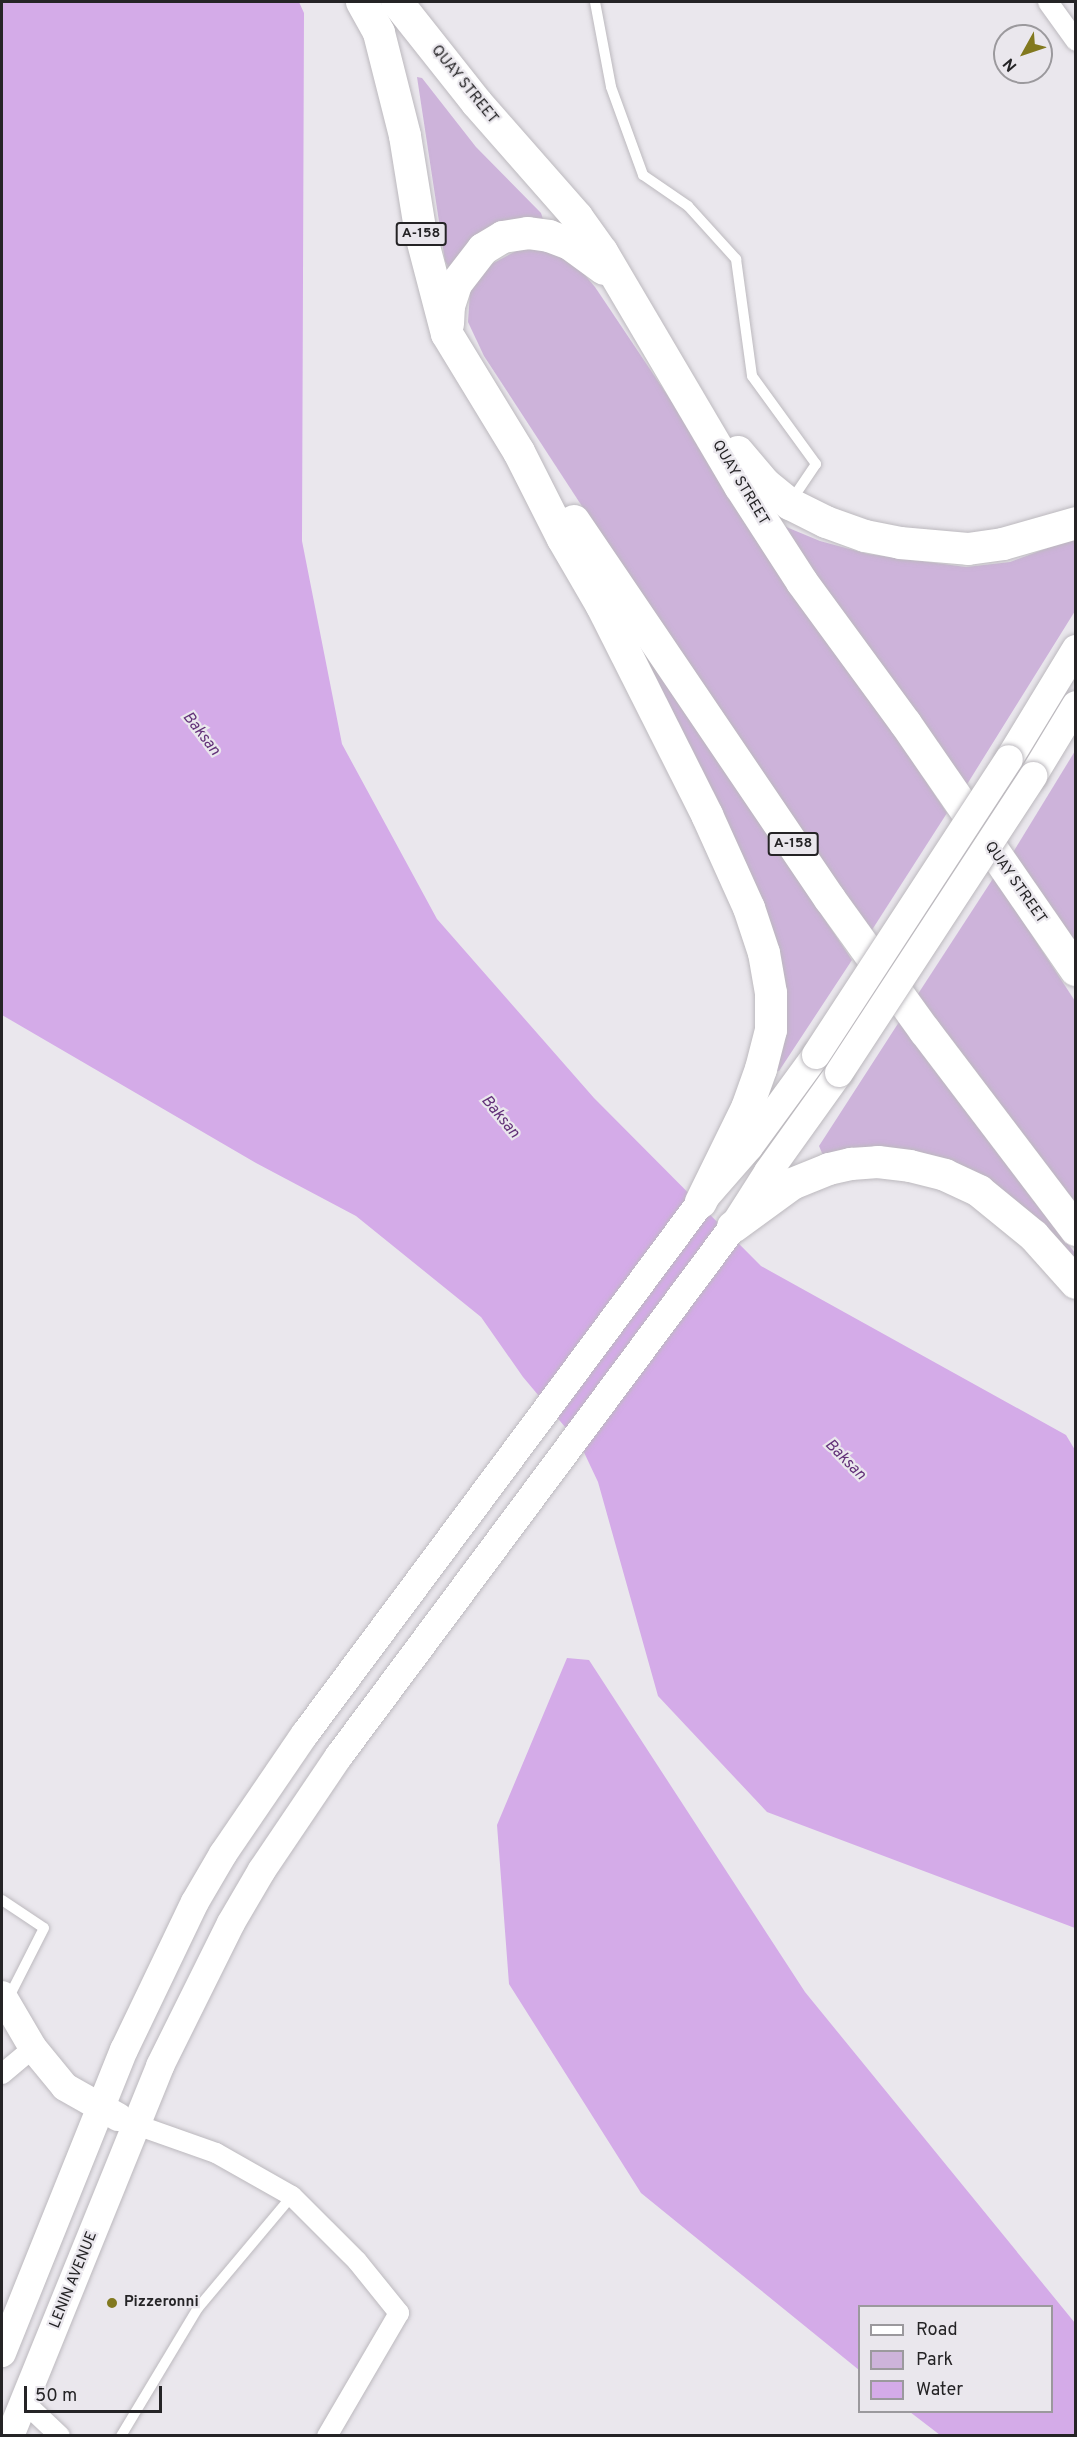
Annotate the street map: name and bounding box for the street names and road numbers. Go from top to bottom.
street label: QUAY STREET [427,42,501,128]
road number: А-158 [396,223,446,245]
street label: QUAY STREET [707,437,773,529]
road number: А-158 [768,833,818,855]
street label: QUAY STREET [980,838,1050,928]
street label: LENIN AVENUE [46,2229,102,2331]

